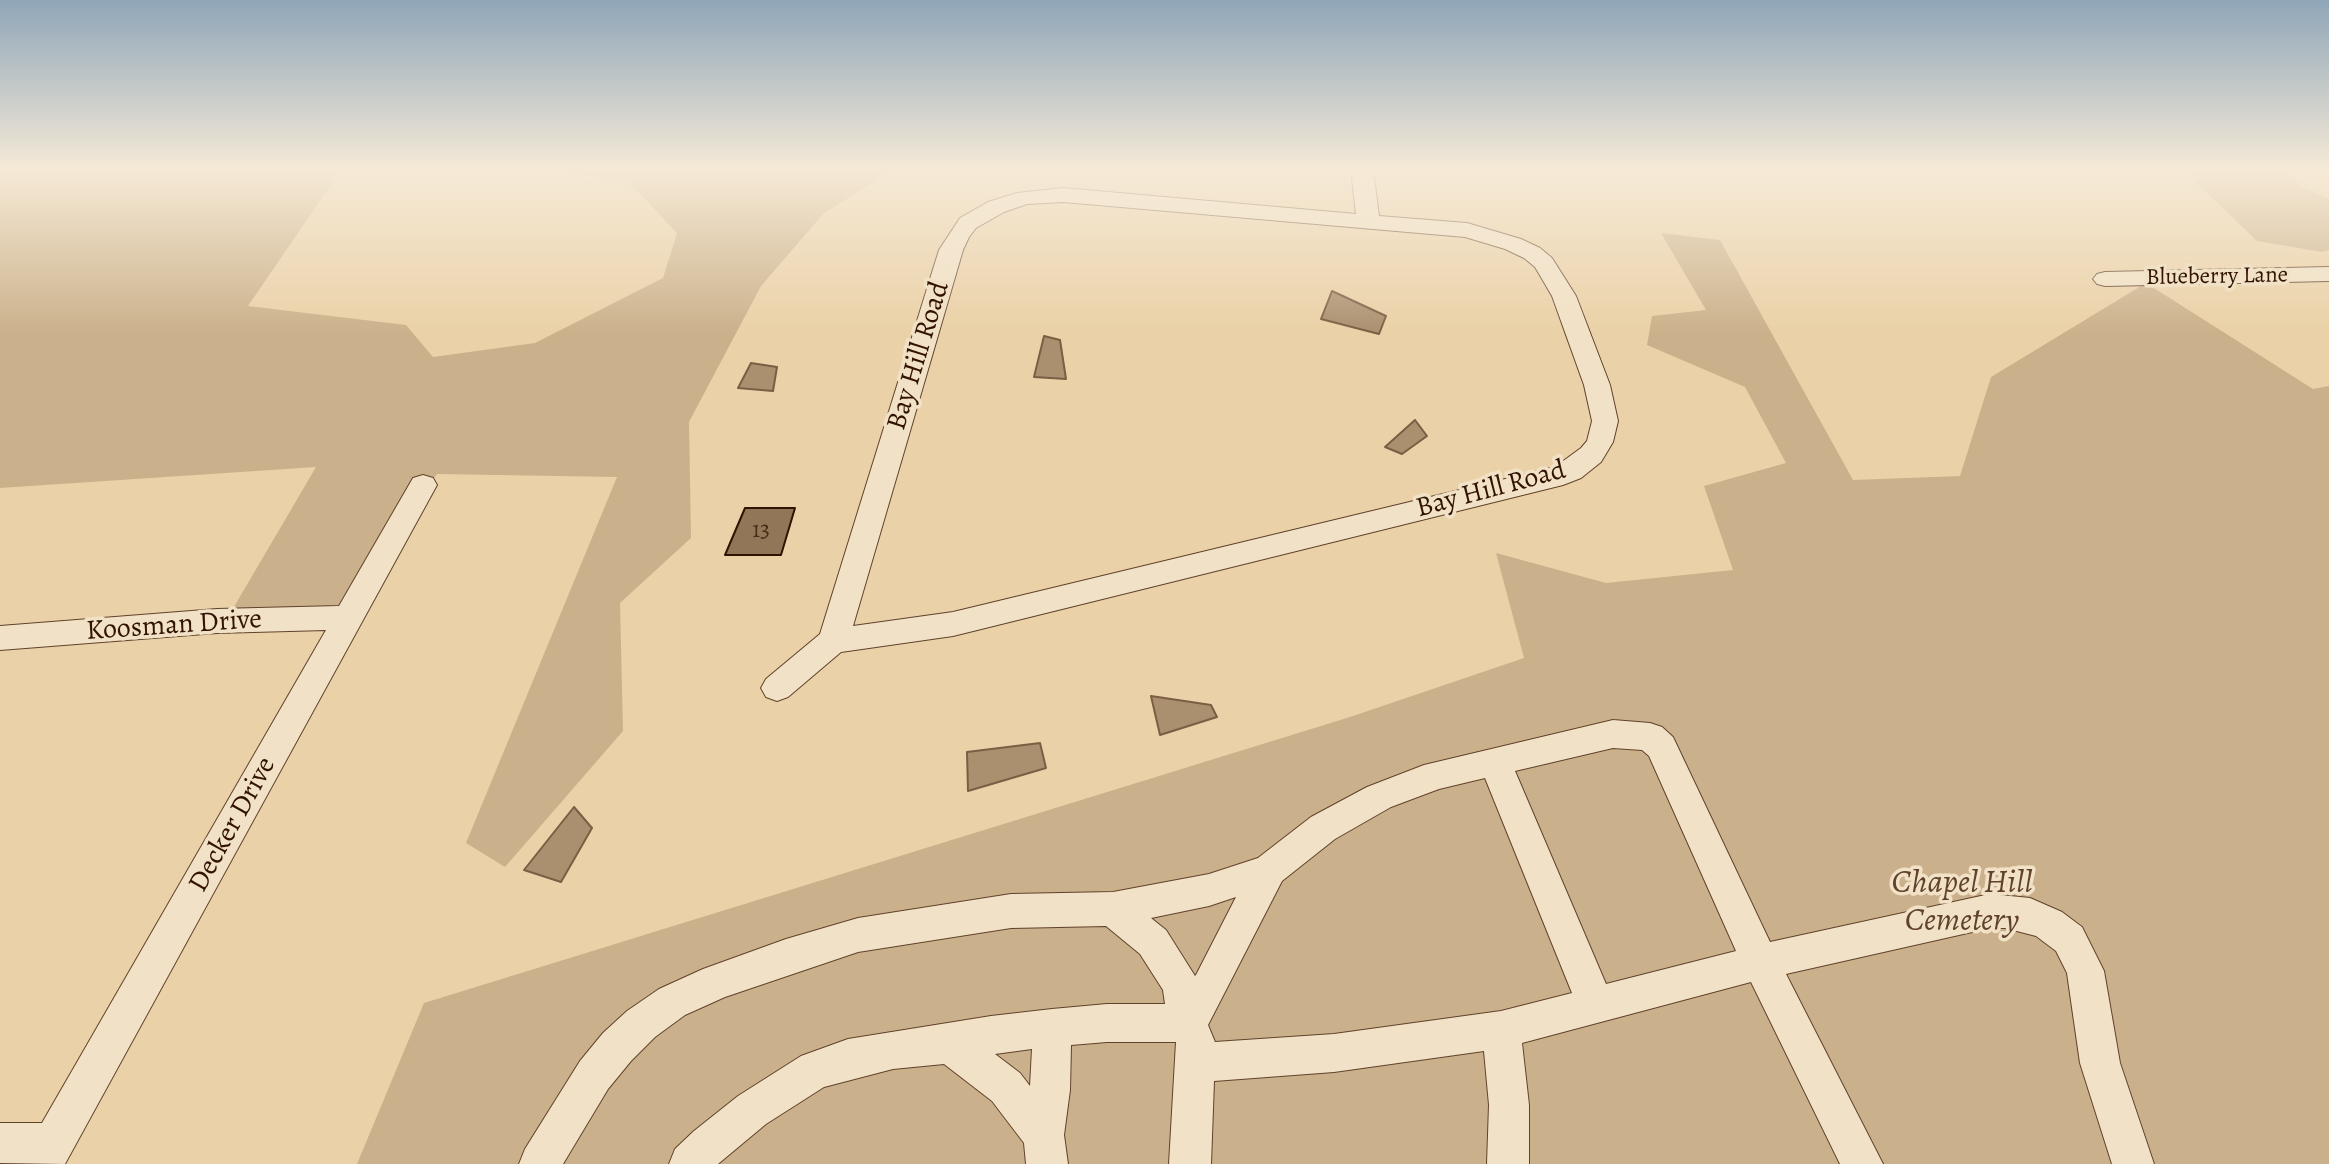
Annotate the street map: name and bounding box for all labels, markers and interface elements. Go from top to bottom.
street label: Blueberry Lane [2146,262,2288,292]
street label: Bay Hill Road [880,278,958,434]
street label: Bay Hill Road [1413,454,1569,526]
house number: 13 [752,517,770,545]
street label: Koosman Drive [85,603,263,649]
street label: Decker Drive [182,752,284,898]
park label: Chapel Hill Cemetery [1892,864,2032,942]

